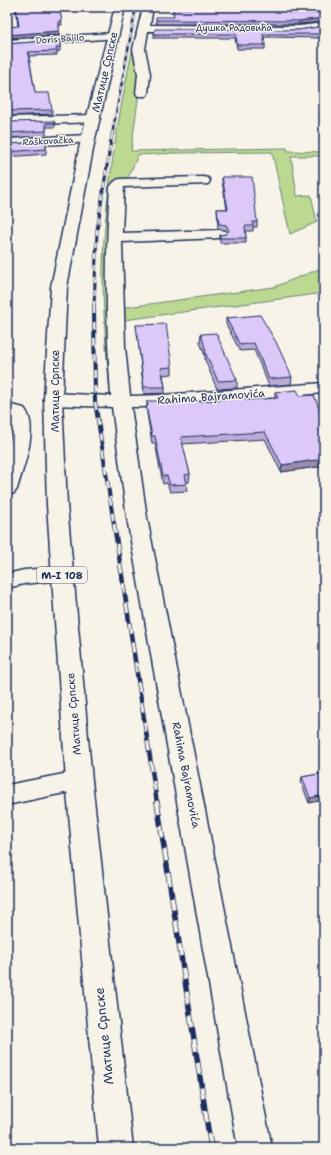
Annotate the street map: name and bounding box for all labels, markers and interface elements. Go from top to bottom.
street label: Душка Радовића [196,22,273,34]
street label: Матице Српске [88,30,122,114]
street label: Doris Bajilo [35,31,85,47]
street label: Raškovačka [22,134,74,148]
street label: Матице Српске [48,350,63,432]
street label: Rahima Bajramovića [157,386,266,408]
road number: M-I 108 [37,567,87,583]
street label: Матице Српске [63,672,85,756]
street label: Rahima Bajramovića [168,721,204,830]
street label: Матице Српске [90,987,118,1085]

